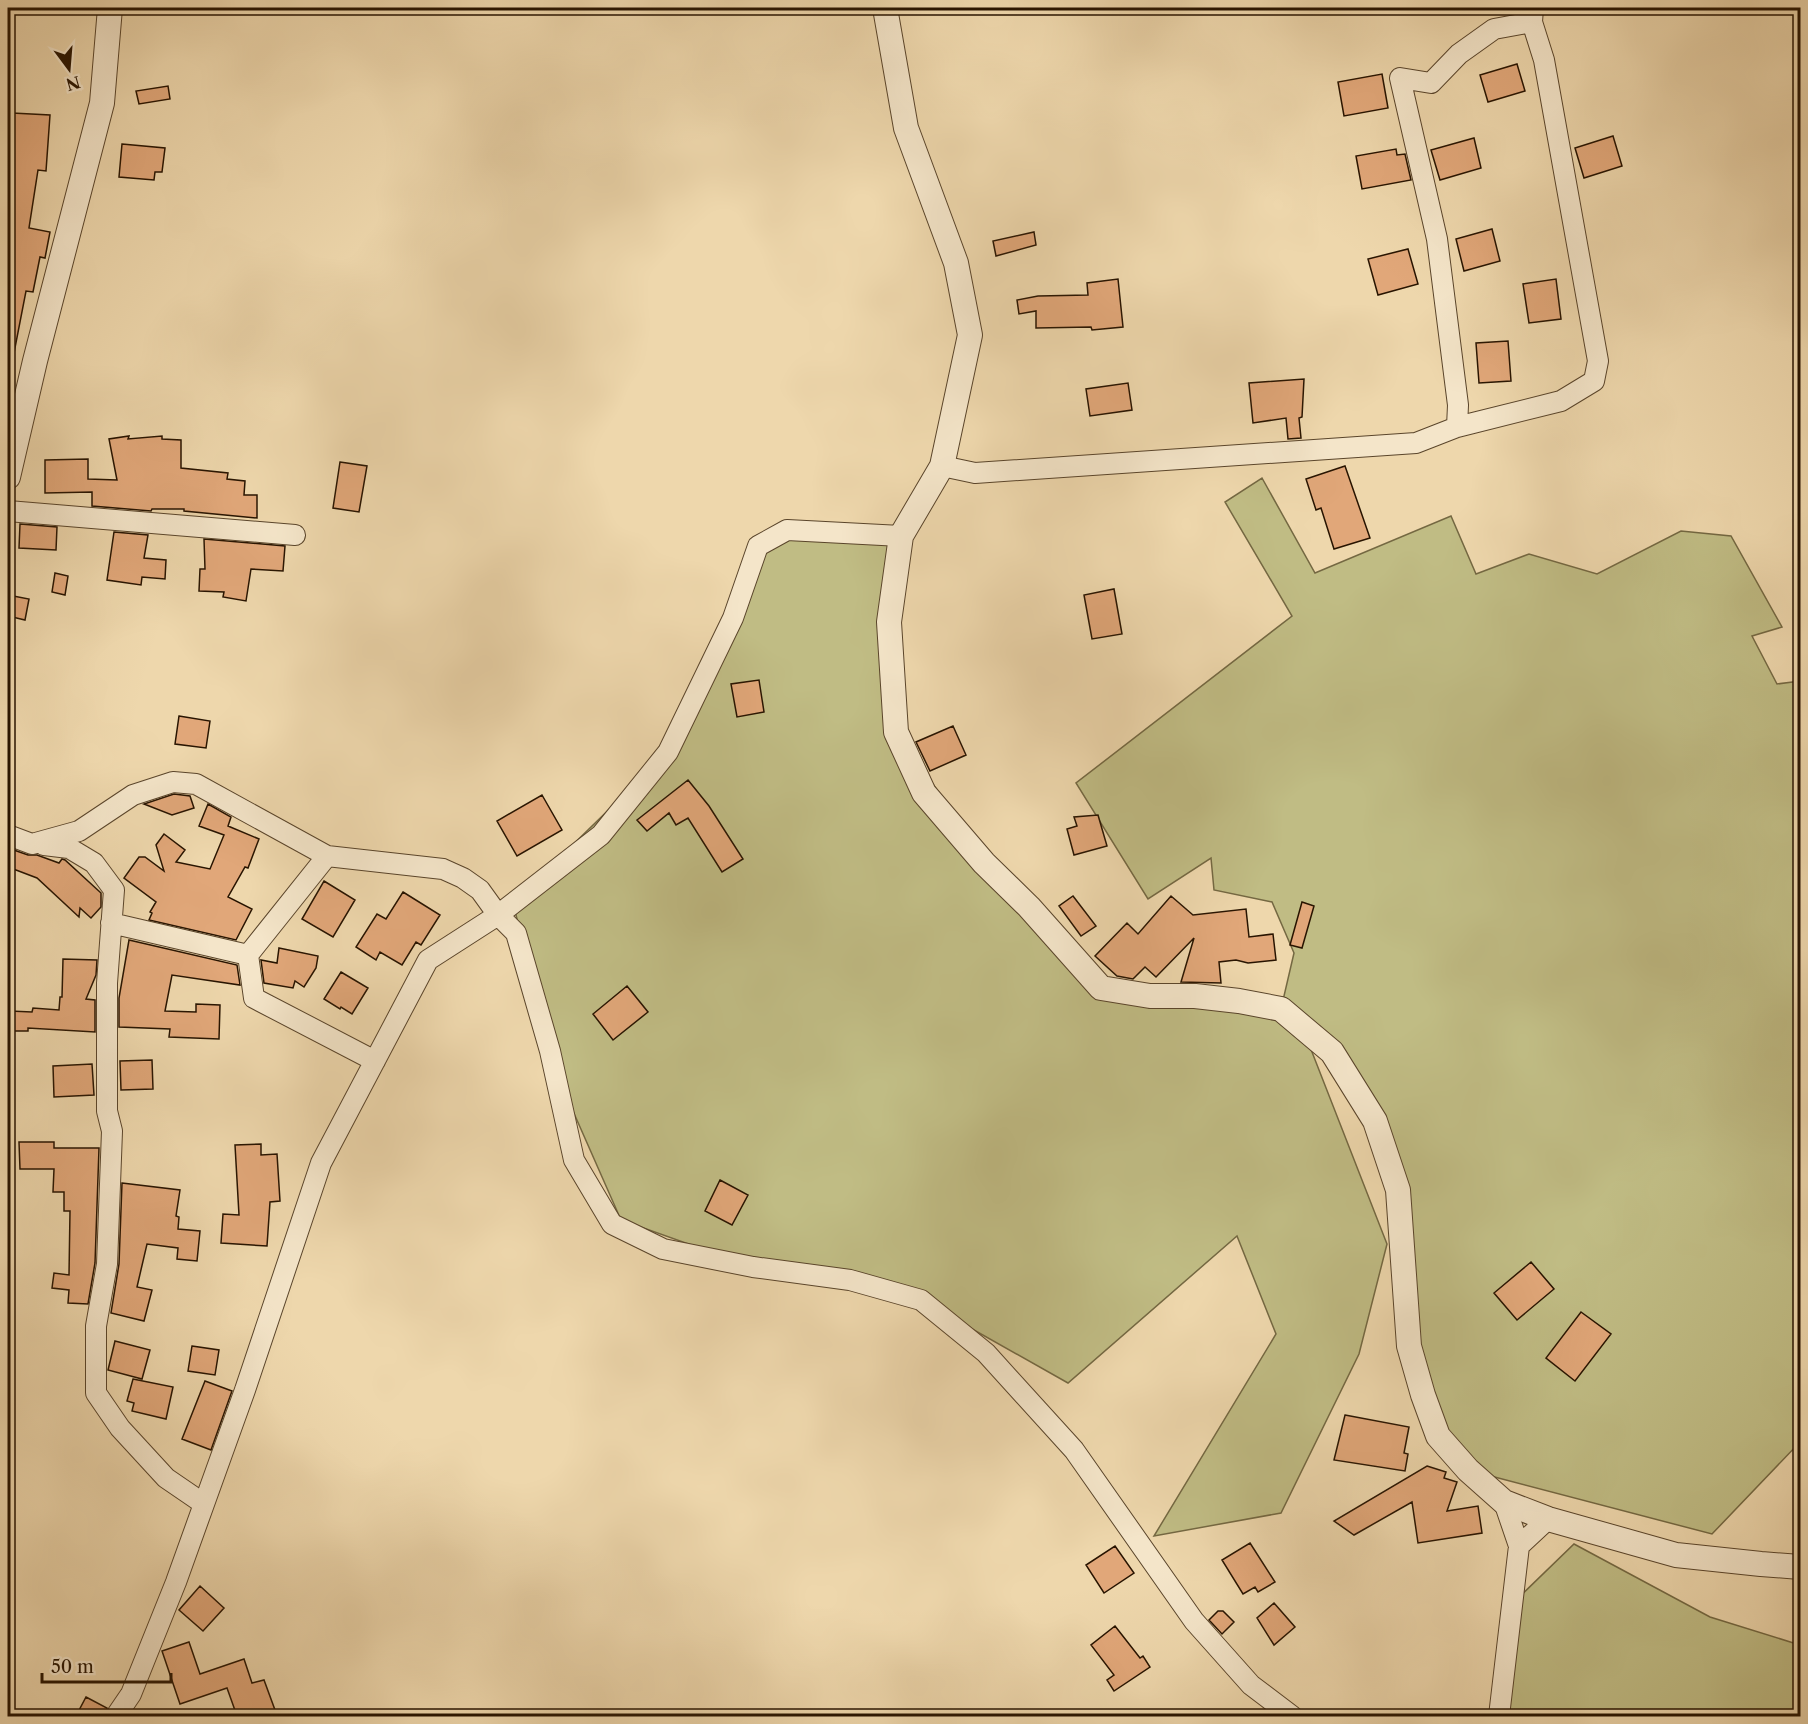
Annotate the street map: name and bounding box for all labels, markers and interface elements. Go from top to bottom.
north arrow [39,39,99,99]
text: N [64,72,83,95]
scale bar [42,1646,171,1684]
text: 50 m [51,1656,94,1678]

